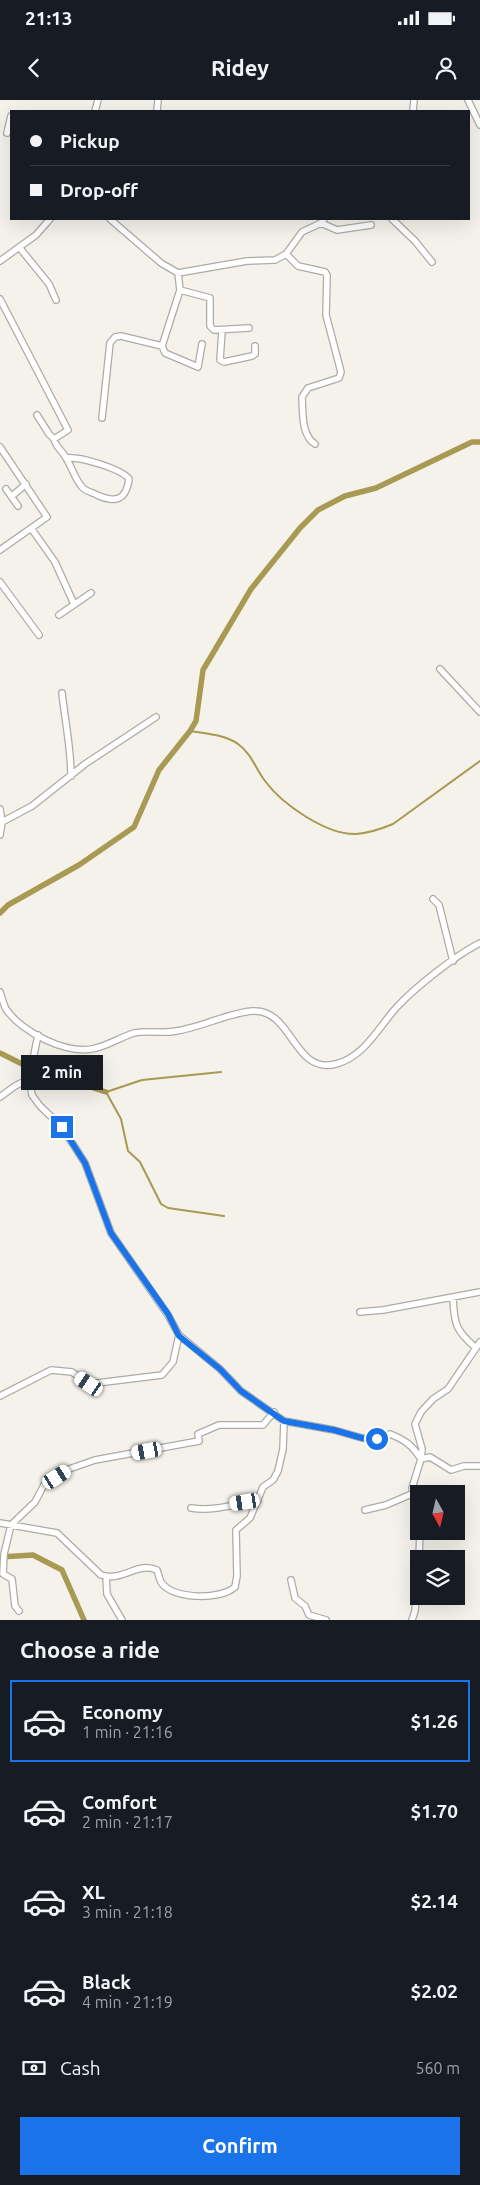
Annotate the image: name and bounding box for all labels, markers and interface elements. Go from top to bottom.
text: 21:13 [25,7,73,29]
icon: back [20,54,48,82]
icon: person [432,54,460,82]
text: Ridey [211,55,269,80]
text: Pickup [60,130,120,152]
text: Drop-off [60,179,138,201]
callout: 2 min [21,1054,103,1090]
text: 2 min [42,1063,82,1081]
route end [51,1116,73,1138]
car [72,1369,105,1399]
route start [366,1428,388,1450]
car [130,1441,163,1461]
car [40,1463,73,1491]
north arrow [410,1485,465,1540]
map controls [410,1485,465,1605]
car [229,1492,260,1512]
button: layers [410,1550,465,1605]
text: Choose a ride [20,1637,160,1662]
icon: car [22,1699,67,1744]
text: Economy [82,1701,163,1723]
text: $1.26 [410,1710,458,1732]
text: 1 min · 21:16 [82,1723,173,1741]
icon: car [22,1789,67,1834]
text: Comfort [82,1791,157,1813]
text: $1.70 [410,1800,458,1822]
text: 2 min · 21:17 [82,1813,173,1831]
icon: car [22,1879,67,1924]
text: XL [82,1881,105,1903]
text: $2.14 [410,1890,458,1912]
text: 3 min · 21:18 [82,1903,173,1921]
icon: car [22,1969,67,2014]
text: Black [82,1971,131,1993]
text: $2.02 [410,1980,458,2002]
text: 4 min · 21:19 [82,1993,173,2011]
icon: cash [20,2054,48,2082]
text: Cash [60,2057,101,2079]
text: 560 m [415,2059,460,2077]
button: Confirm [20,2117,460,2175]

